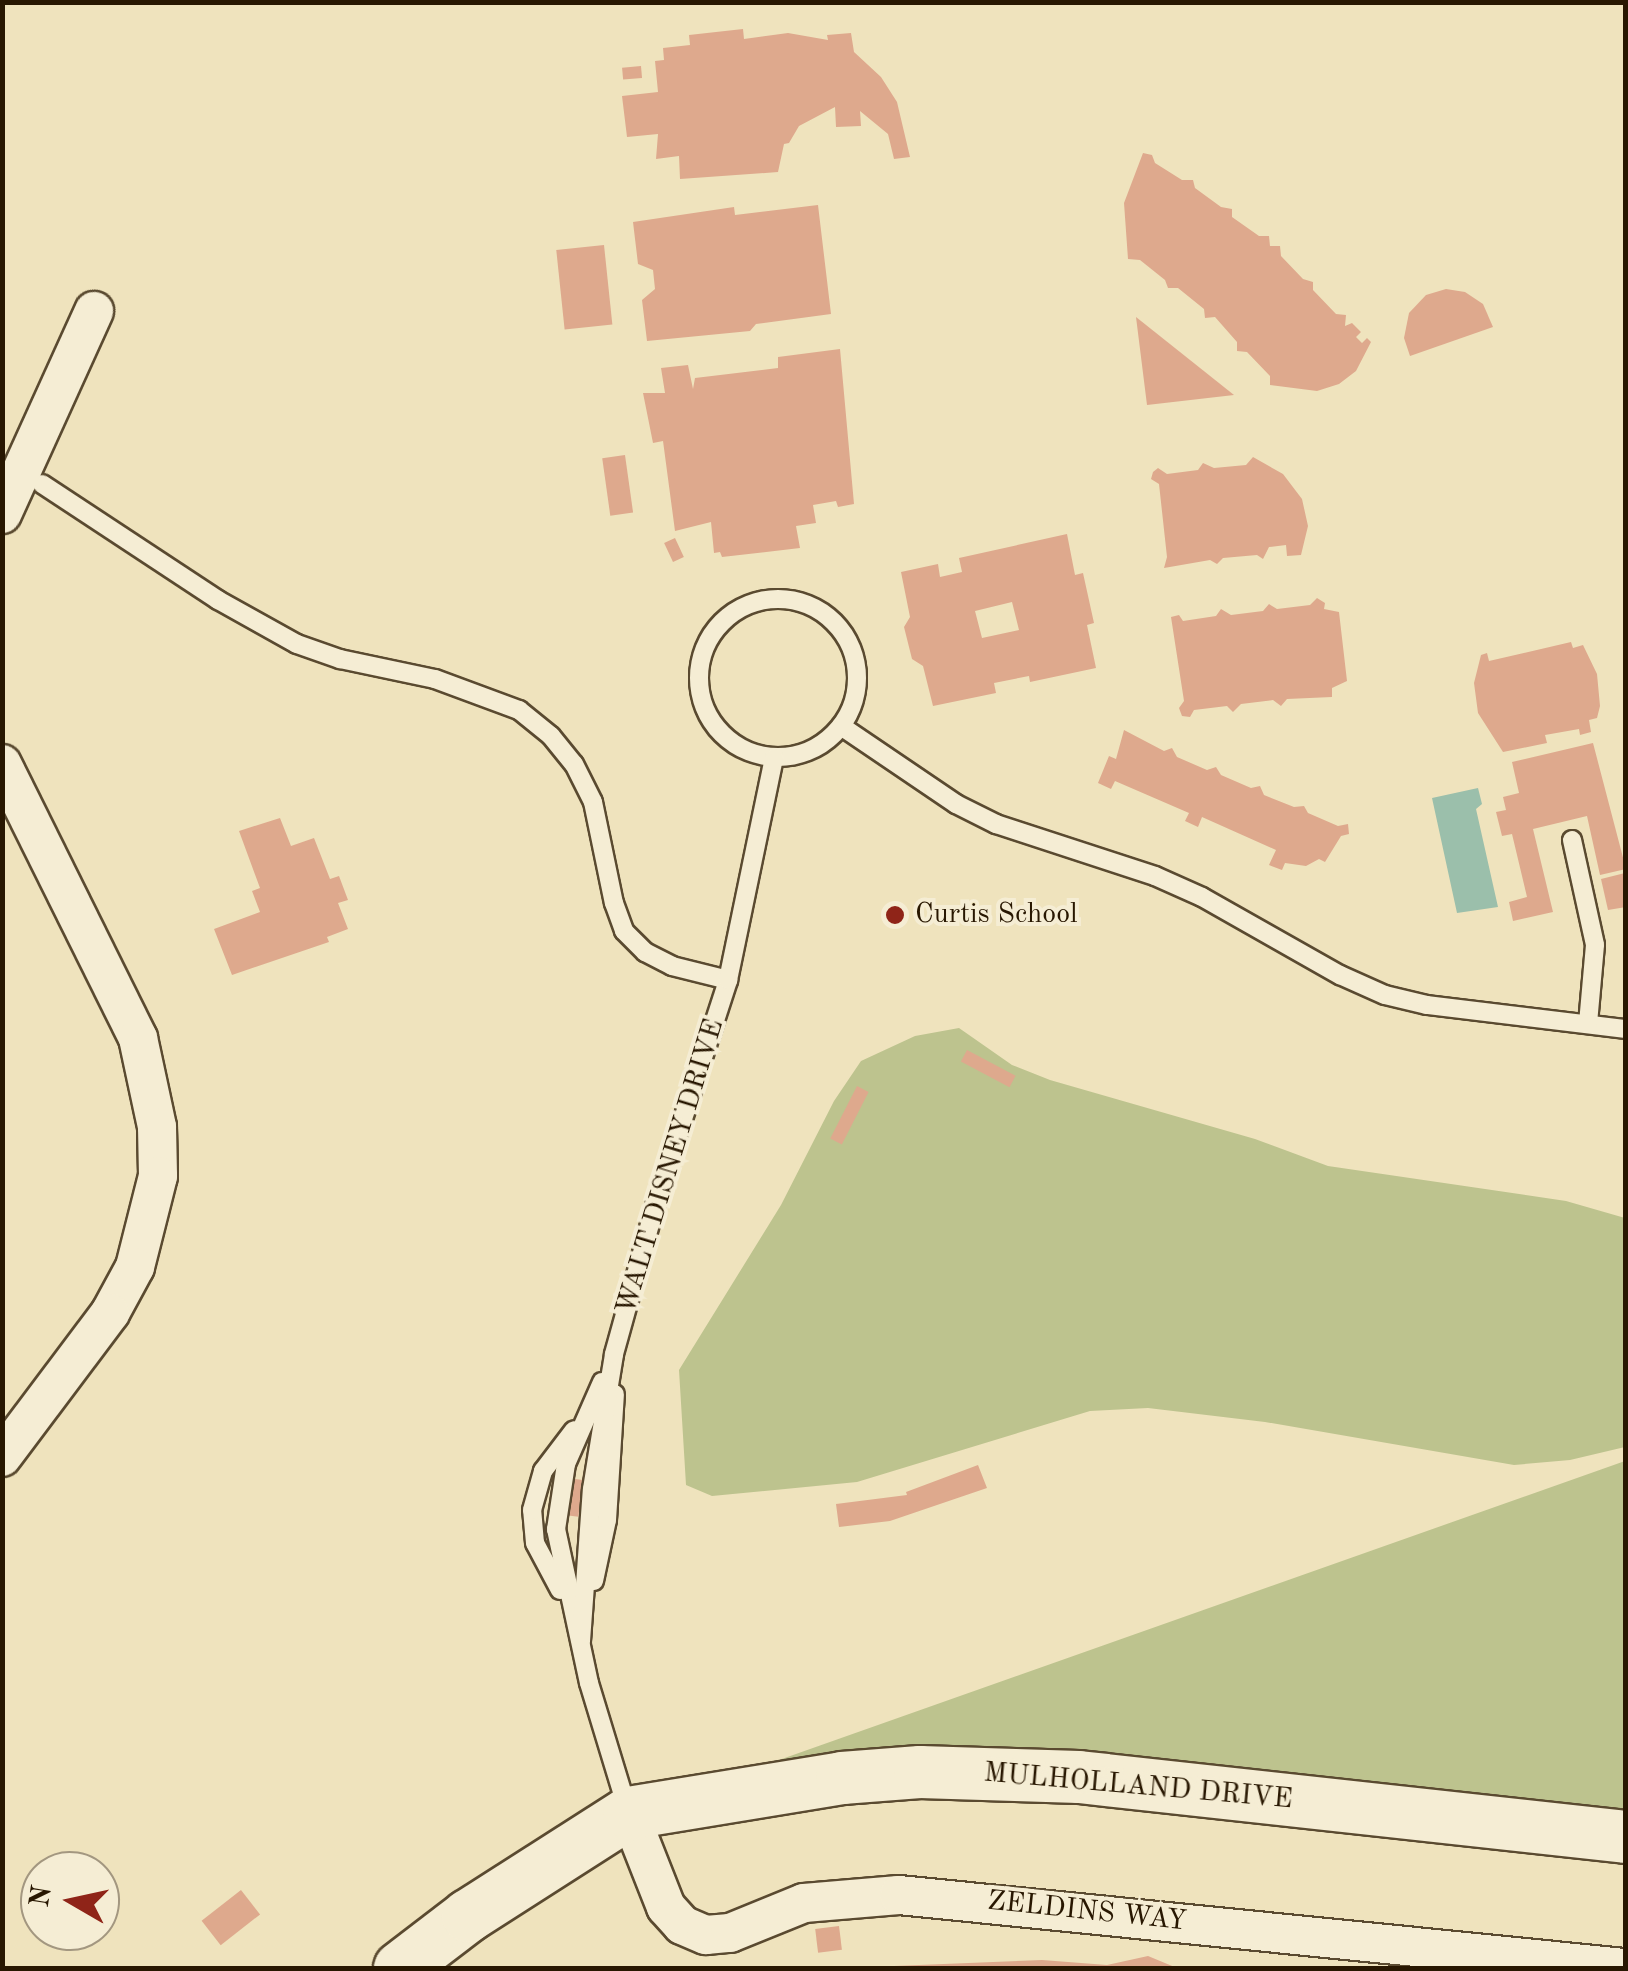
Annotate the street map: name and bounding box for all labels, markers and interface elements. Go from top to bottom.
place label: Curtis School [915,898,1078,932]
marker: Curtis School [884,904,906,926]
street label: WALT DISNEY DRIVE [610,1015,732,1319]
street label: MULHOLLAND DRIVE [982,1757,1294,1817]
north arrow [20,1851,120,1951]
text: N [27,1884,58,1909]
street label: ZELDINS WAY [986,1885,1188,1939]

